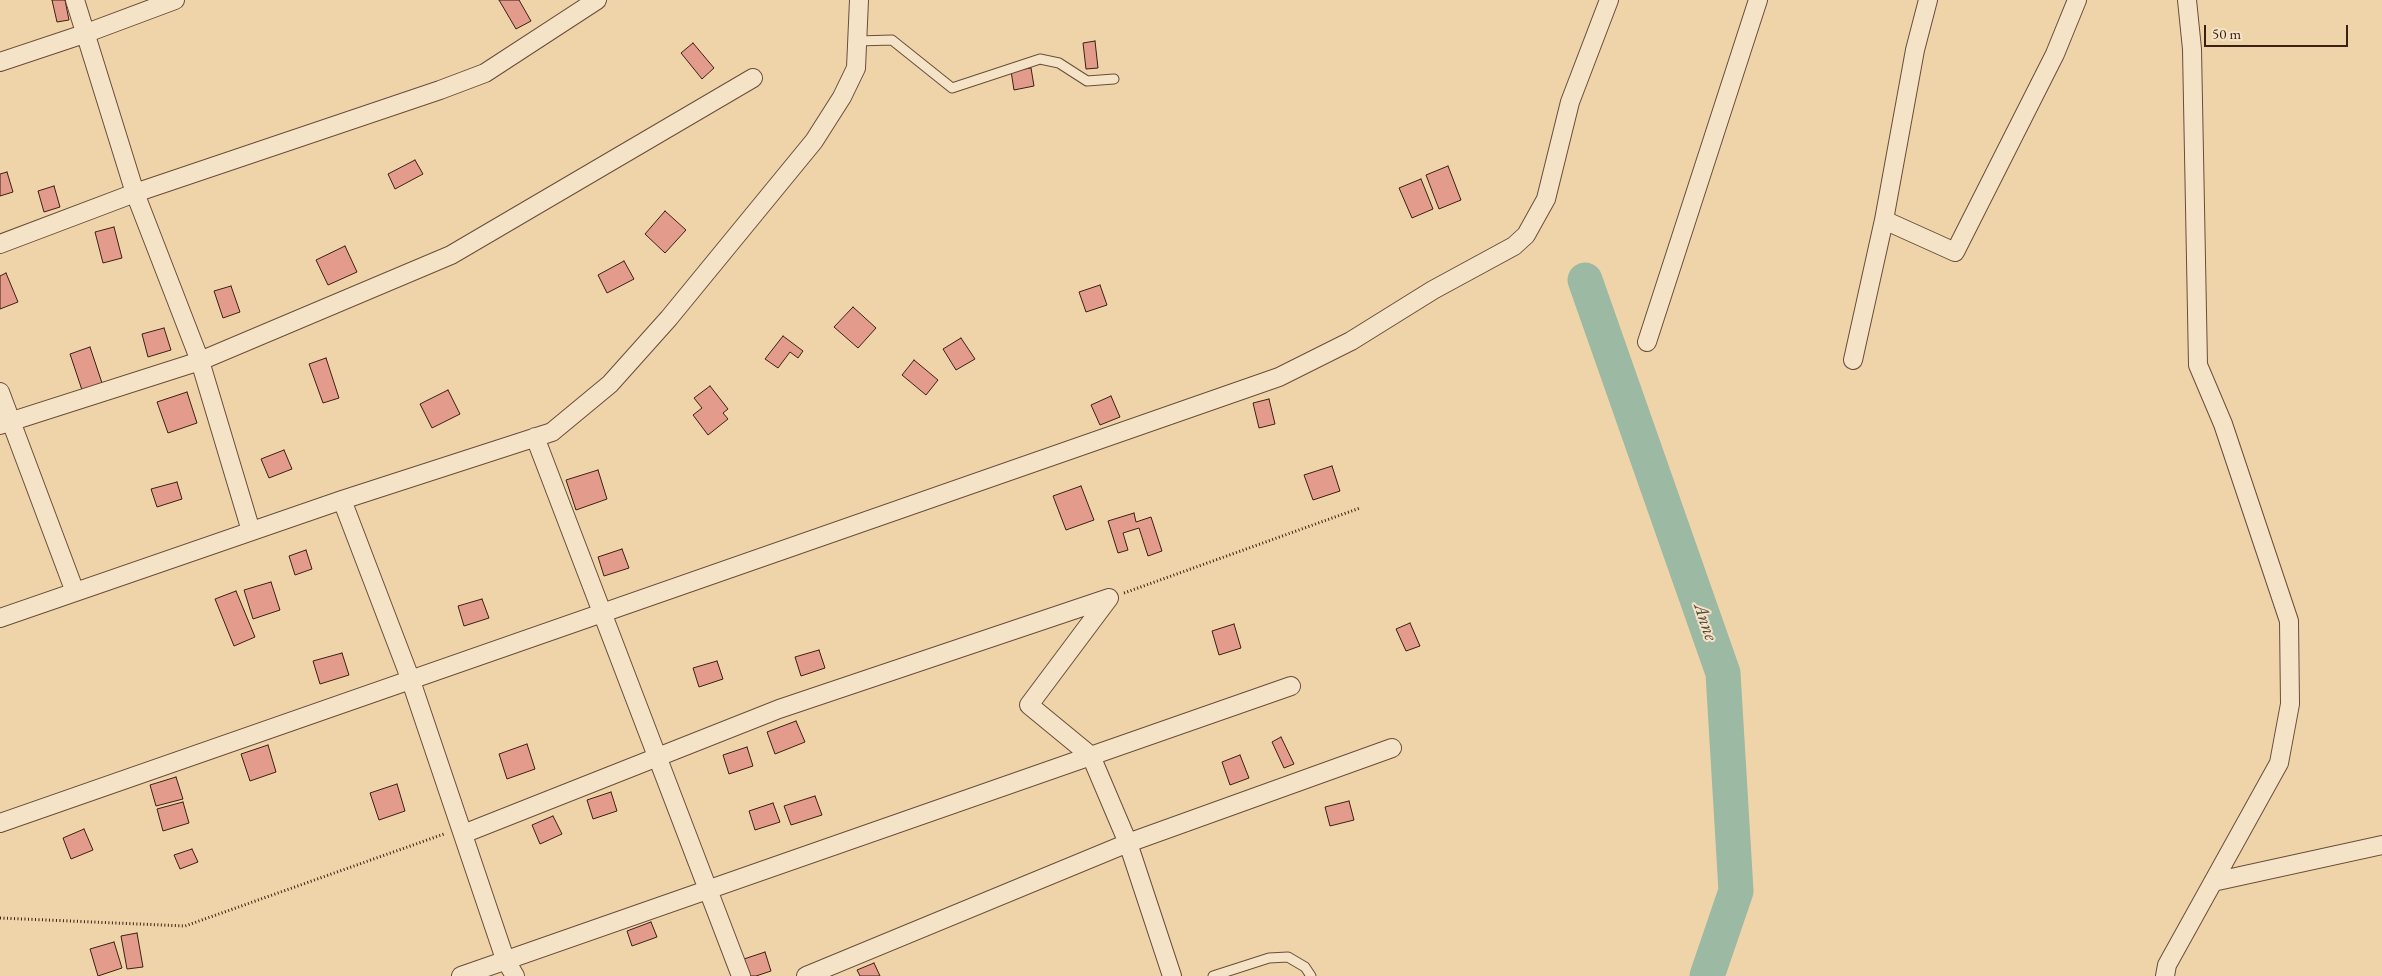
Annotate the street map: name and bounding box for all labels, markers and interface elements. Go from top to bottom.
scale bar [2207,15,2351,47]
text: 50 m [2212,24,2241,43]
water label: Anne [1688,600,1722,644]

